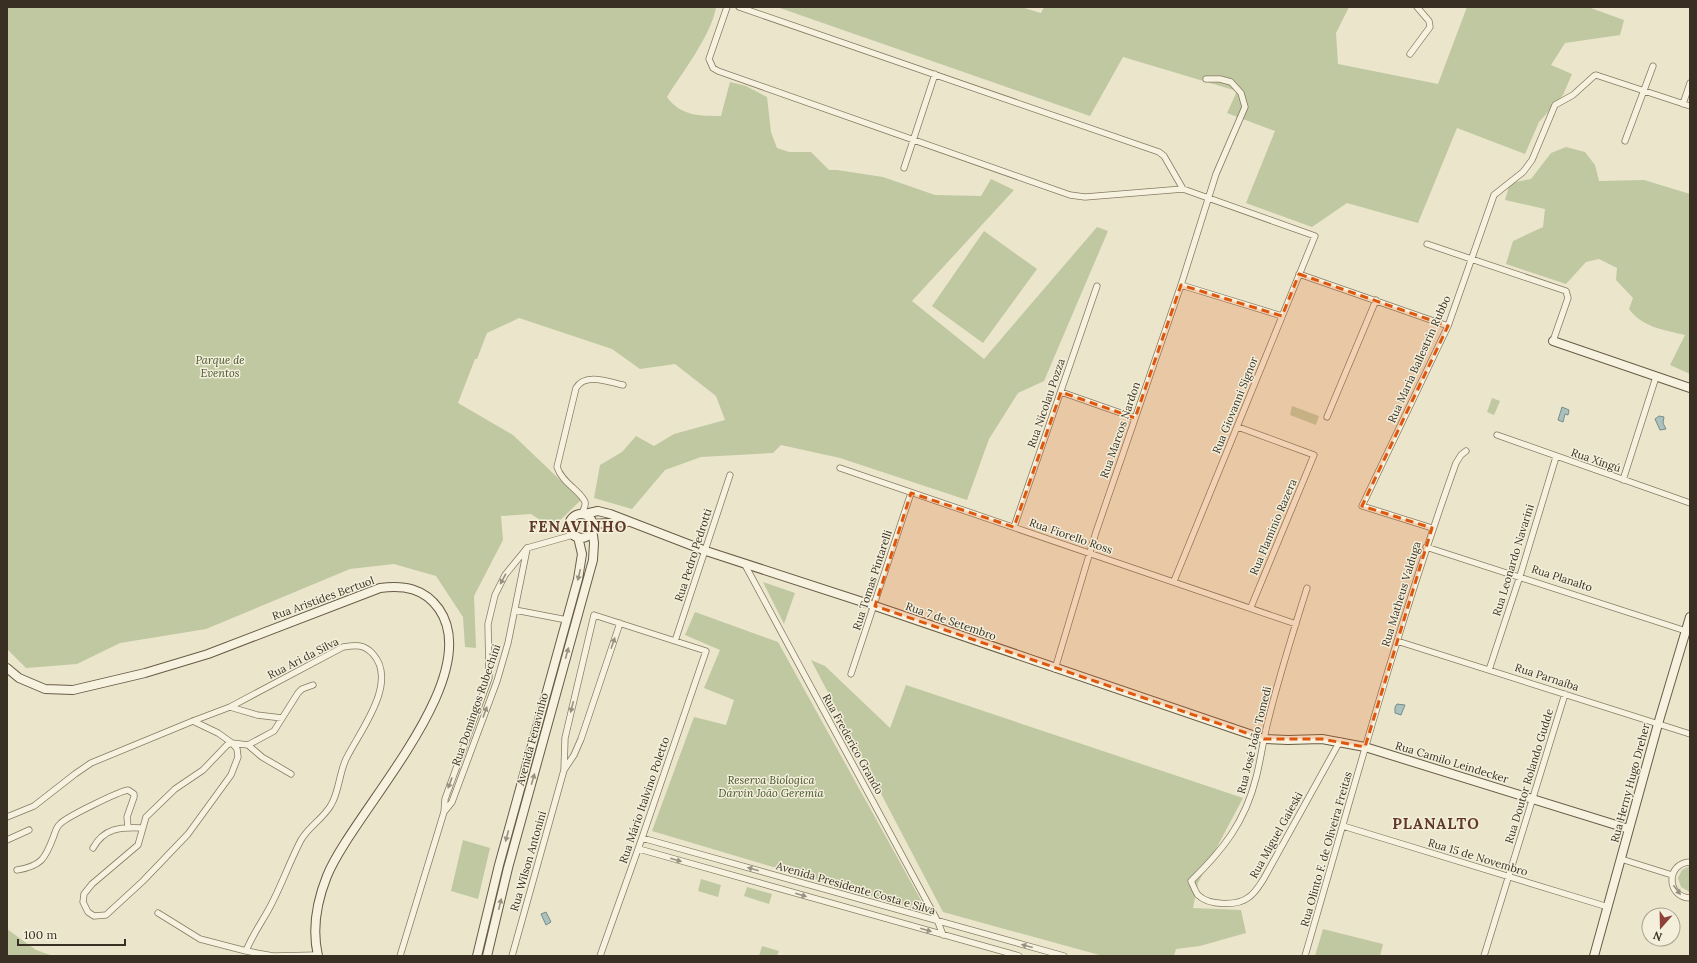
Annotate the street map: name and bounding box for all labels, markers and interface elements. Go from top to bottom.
street label: Rua Maria Ballestrin Rubbo [1384,293,1454,425]
park label: Parque de Eventos [195,353,245,380]
street label: Rua Giovanni Signor [1209,354,1261,456]
street label: Rua Nicolau Pozza [1024,356,1068,450]
street label: Rua Marcos Nardon [1097,380,1143,480]
street label: Rua Xingú [1569,445,1623,475]
street label: Rua Flaminio Razera [1246,476,1300,577]
street label: Rua Leonardo Navarini [1489,502,1537,618]
street label: Rua Pedro Pedrotti [671,507,715,603]
street label: Rua Fiorello Ross [1028,515,1114,557]
district label: FENAVINHO [529,517,627,536]
street label: Rua Tomas Pintarelli [849,528,895,632]
street label: Rua Matheus Valduga [1378,539,1424,648]
street label: Rua Planalto [1530,562,1594,594]
one-way arrow [576,570,582,582]
street label: Rua Aristides Bertuol [270,573,376,623]
one-way arrow [500,573,506,585]
street label: Rua 7 de Setembro [904,599,998,643]
street label: Rua Ari da Silva [265,634,341,682]
one-way arrow [610,637,616,649]
street label: Rua Domingos Rubechini [449,642,503,768]
one-way arrow [564,647,570,659]
street label: Rua Parnaíba [1513,660,1581,694]
street label: Rua José João Tomedi [1234,685,1274,795]
street label: Avenida Fenavinho [513,691,551,788]
street label: Rua Frederico Grando [820,691,886,797]
one-way arrow [569,702,575,714]
one-way arrow [483,705,489,717]
street label: Rua Doutor Rolando Gudde [1502,707,1556,845]
street label: Rua Herny Hugo Dreher [1607,722,1653,844]
street label: Rua Mário Italvino Poletto [616,735,672,865]
street label: Rua Camilo Leindecker [1394,738,1511,786]
street label: Rua Olinto F. de Oliveira Freitas [1297,770,1355,928]
one-way arrow [530,773,536,785]
park label: Reserva Biologica Dárvin João Geremia [718,773,825,800]
one-way arrow [447,778,453,790]
street label: Rua Miguel Gaieski [1246,789,1306,881]
street label: Rua Wilson Antonini [507,809,549,913]
district label: PLANALTO [1392,814,1480,833]
one-way arrow [504,830,510,842]
street label: Rua 15 de Novembro [1426,835,1530,879]
one-way arrow [670,857,682,863]
street label: Avenida Presidente Costa e Silva [774,858,938,918]
one-way arrow [747,866,759,872]
one-way arrow [1672,885,1681,896]
one-way arrow [795,892,807,898]
one-way arrow [497,898,503,911]
north arrow [1641,907,1681,947]
scale bar [18,921,125,947]
text: 100 m [24,927,57,942]
one-way arrow [921,927,933,933]
text: N [1651,928,1664,944]
one-way arrow [1020,943,1032,949]

